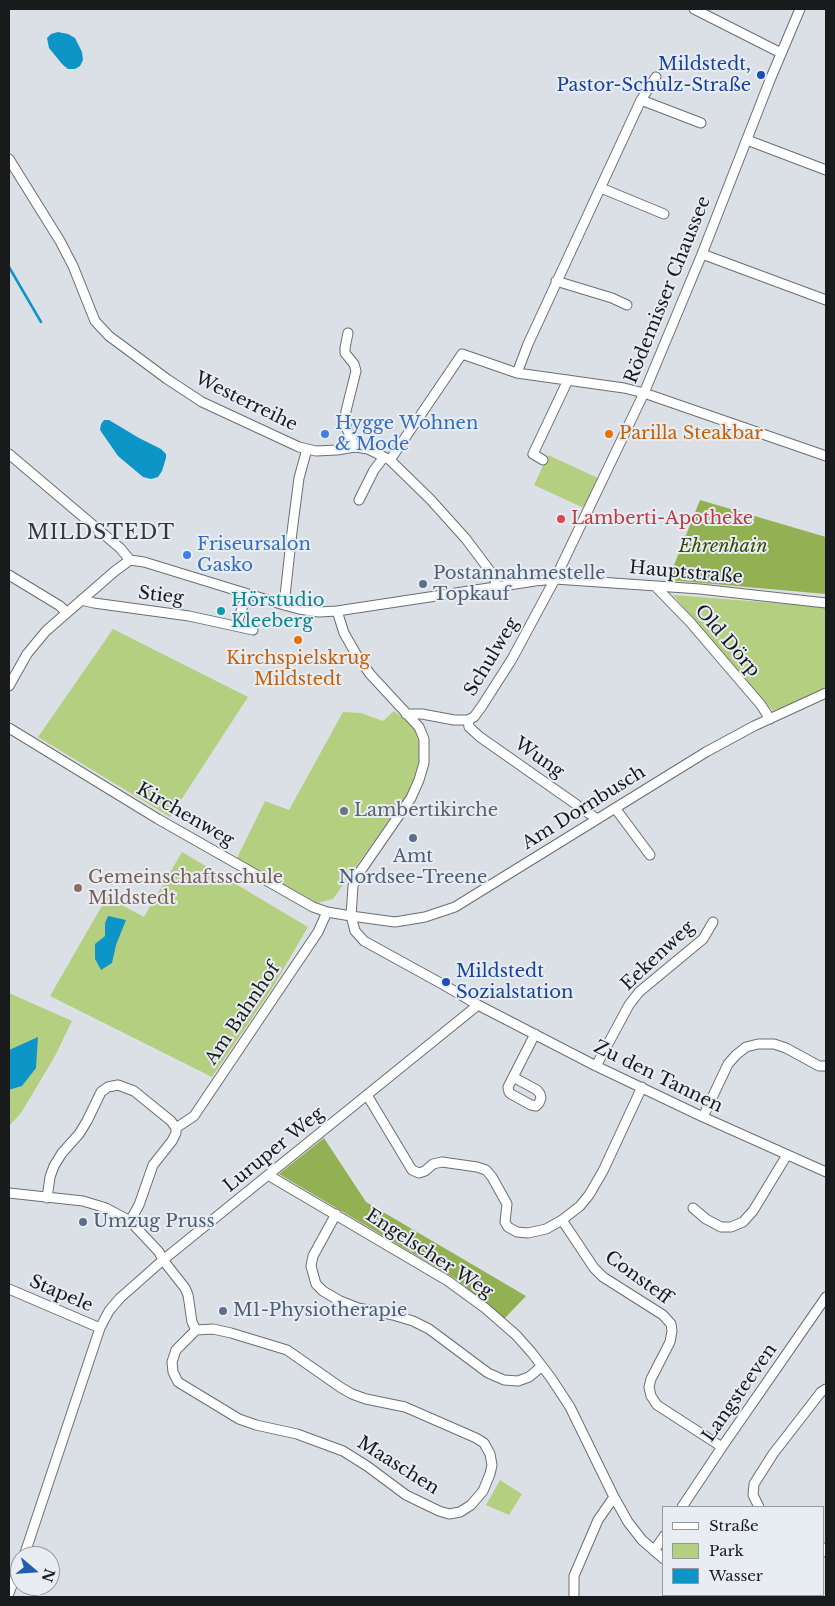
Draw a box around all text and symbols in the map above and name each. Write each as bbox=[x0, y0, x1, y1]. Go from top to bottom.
place label: Mildstedt, Pastor-Schulz-Straße bbox=[556, 54, 751, 96]
marker: Mildstedt, Pastor-Schulz-Straße bbox=[755, 69, 767, 81]
street label: Rödemisser Chaussee bbox=[621, 193, 715, 387]
street label: Westerreihe bbox=[191, 368, 301, 436]
place label: Hygge Wohnen & Mode bbox=[335, 413, 478, 456]
place label: Parilla Steakbar bbox=[619, 423, 763, 445]
marker: Hygge Wohnen & Mode bbox=[319, 428, 331, 440]
marker: Parilla Steakbar bbox=[603, 428, 615, 440]
place label: Lamberti-Apotheke bbox=[571, 508, 753, 530]
marker: Lamberti-Apotheke bbox=[555, 513, 567, 525]
district label: MILDSTEDT bbox=[26, 521, 176, 545]
place label: Friseursalon Gasko bbox=[197, 534, 311, 576]
park label: Ehrenhain bbox=[678, 536, 768, 558]
marker: Friseursalon Gasko bbox=[181, 549, 193, 561]
street label: Hauptstraße bbox=[628, 557, 744, 589]
place label: Postannahmestelle Topkauf bbox=[433, 563, 606, 606]
marker: Postannahmestelle Topkauf bbox=[417, 578, 429, 590]
street label: Stieg bbox=[137, 583, 185, 609]
place label: Hörstudio Kleeberg bbox=[231, 590, 325, 632]
street label: Old Dörp bbox=[690, 601, 764, 681]
marker: Hörstudio Kleeberg bbox=[215, 605, 227, 617]
street label: Schulweg bbox=[460, 614, 524, 700]
marker: Kirchspielskrug Mildstedt bbox=[292, 634, 304, 646]
place label: Kirchspielskrug Mildstedt bbox=[226, 648, 370, 691]
street label: Wung bbox=[510, 733, 568, 783]
street label: Am Dornbusch bbox=[518, 761, 650, 855]
street label: Kirchenweg bbox=[132, 778, 238, 852]
place label: Lambertikirche bbox=[354, 800, 498, 822]
marker: Lambertikirche bbox=[338, 805, 350, 817]
marker: Amt Nordsee-Treene bbox=[407, 832, 419, 844]
place label: Amt Nordsee-Treene bbox=[339, 846, 487, 889]
place label: Gemeinschaftsschule Mildstedt bbox=[88, 867, 283, 910]
marker: Gemeinschaftsschule Mildstedt bbox=[72, 882, 84, 894]
street label: Eekenweg bbox=[617, 917, 699, 995]
street label: Am Bahnhof bbox=[201, 959, 285, 1069]
place label: Mildstedt Sozialstation bbox=[456, 961, 573, 1004]
marker: Mildstedt Sozialstation bbox=[440, 976, 452, 988]
street label: Zu den Tannen bbox=[590, 1036, 726, 1118]
street label: Luruper Weg bbox=[219, 1103, 329, 1197]
street label: Engelscher Weg bbox=[361, 1205, 497, 1303]
place label: Umzug Pruss bbox=[93, 1211, 215, 1233]
marker: Umzug Pruss bbox=[77, 1216, 89, 1228]
street label: Consteff bbox=[600, 1247, 676, 1309]
street label: Stapele bbox=[26, 1271, 96, 1317]
place label: M1-Physiotherapie bbox=[233, 1300, 407, 1322]
marker: M1-Physiotherapie bbox=[217, 1305, 229, 1317]
street label: Langsteeven bbox=[698, 1340, 782, 1446]
street label: Maaschen bbox=[353, 1432, 443, 1500]
legend bbox=[662, 1506, 825, 1596]
text: Straße bbox=[709, 1516, 759, 1535]
text: Park bbox=[709, 1541, 744, 1560]
north arrow bbox=[10, 1546, 60, 1596]
text: N bbox=[38, 1566, 59, 1584]
text: Wasser bbox=[709, 1566, 763, 1585]

